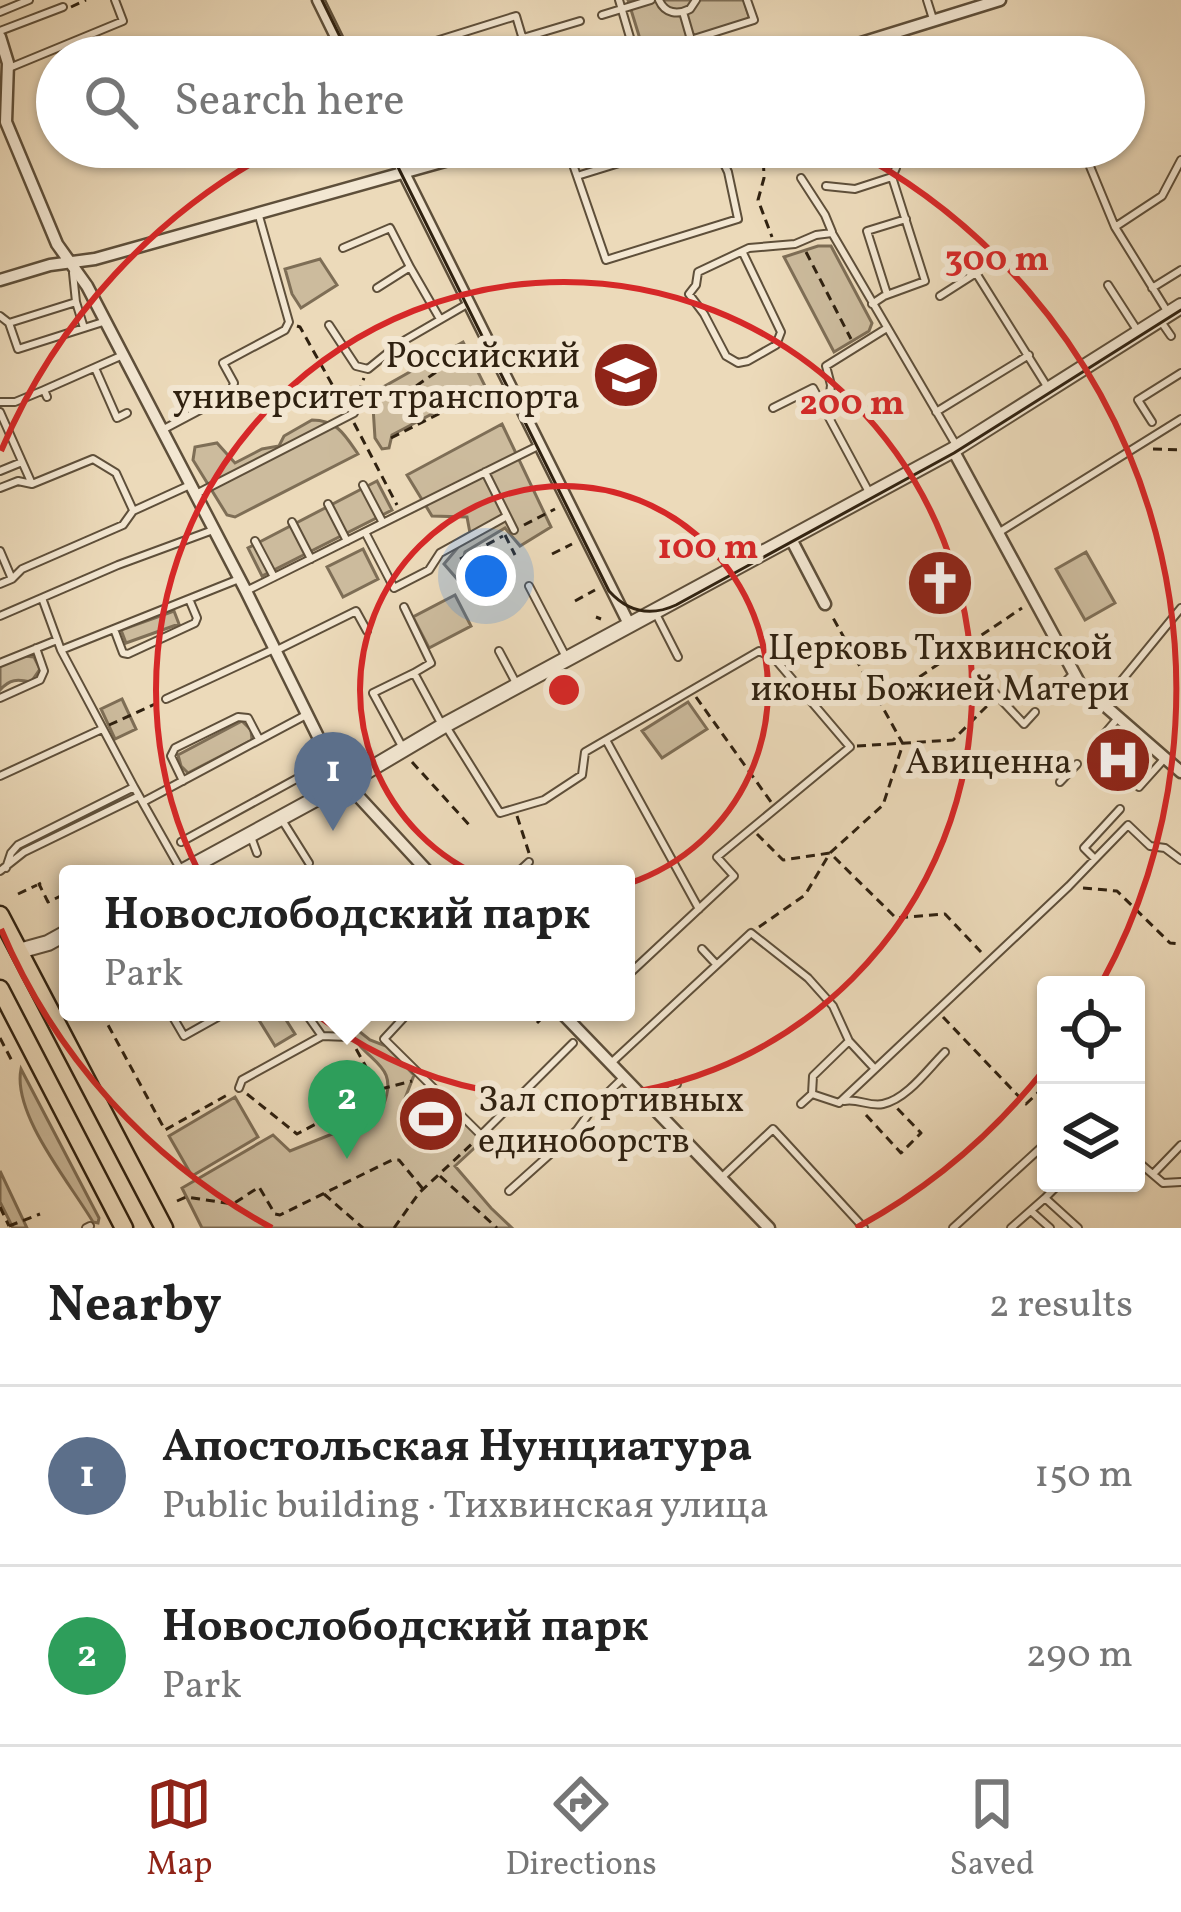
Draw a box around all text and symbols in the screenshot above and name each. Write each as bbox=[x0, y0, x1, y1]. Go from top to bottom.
search box bbox=[36, 36, 1145, 168]
icon: search bbox=[78, 69, 144, 135]
text: Search here bbox=[174, 71, 405, 134]
text: 300 m bbox=[945, 236, 1049, 286]
place label: Российский университет транспорта bbox=[173, 333, 580, 424]
school or university icon: Российский университет транспорта bbox=[591, 340, 661, 410]
text: 200 m bbox=[799, 380, 905, 430]
text: 100 m bbox=[657, 524, 759, 574]
your location bbox=[456, 546, 516, 606]
church icon: Церковь Тихвинской иконы Божией Матери bbox=[905, 548, 975, 618]
place label: Церковь Тихвинской иконы Божией Матери bbox=[750, 625, 1130, 716]
centre of rings bbox=[543, 669, 585, 711]
hospital icon: Авиценна bbox=[1083, 725, 1153, 795]
pin: 1 bbox=[294, 732, 372, 831]
place label: Авиценна bbox=[905, 739, 1072, 789]
popup bbox=[59, 865, 635, 1021]
text: Новослободский парк bbox=[104, 885, 590, 948]
text: Park bbox=[104, 948, 183, 1002]
map controls bbox=[1037, 976, 1145, 1192]
button: locate bbox=[1037, 976, 1145, 1084]
pin: 2 bbox=[308, 1060, 386, 1159]
place label: Зал спортивных единоборств bbox=[478, 1077, 744, 1168]
sports icon: Зал спортивных единоборств bbox=[396, 1084, 466, 1154]
button: layers bbox=[1037, 1084, 1145, 1192]
text: Nearby bbox=[48, 1271, 222, 1342]
text: 2 results bbox=[989, 1279, 1133, 1333]
text: Апостольская Нунциатура bbox=[162, 1417, 752, 1480]
text: 1 bbox=[79, 1449, 95, 1503]
text: 150 m bbox=[1034, 1449, 1133, 1503]
text: Public building · Тихвинская улица bbox=[162, 1480, 769, 1534]
text: Новослободский парк bbox=[162, 1597, 649, 1660]
text: 2 bbox=[77, 1629, 97, 1683]
text: 290 m bbox=[1026, 1629, 1133, 1683]
text: Park bbox=[162, 1660, 242, 1714]
tab: Map bbox=[146, 1771, 213, 1889]
tab: Directions bbox=[505, 1771, 657, 1889]
tab: Saved bbox=[950, 1771, 1035, 1889]

